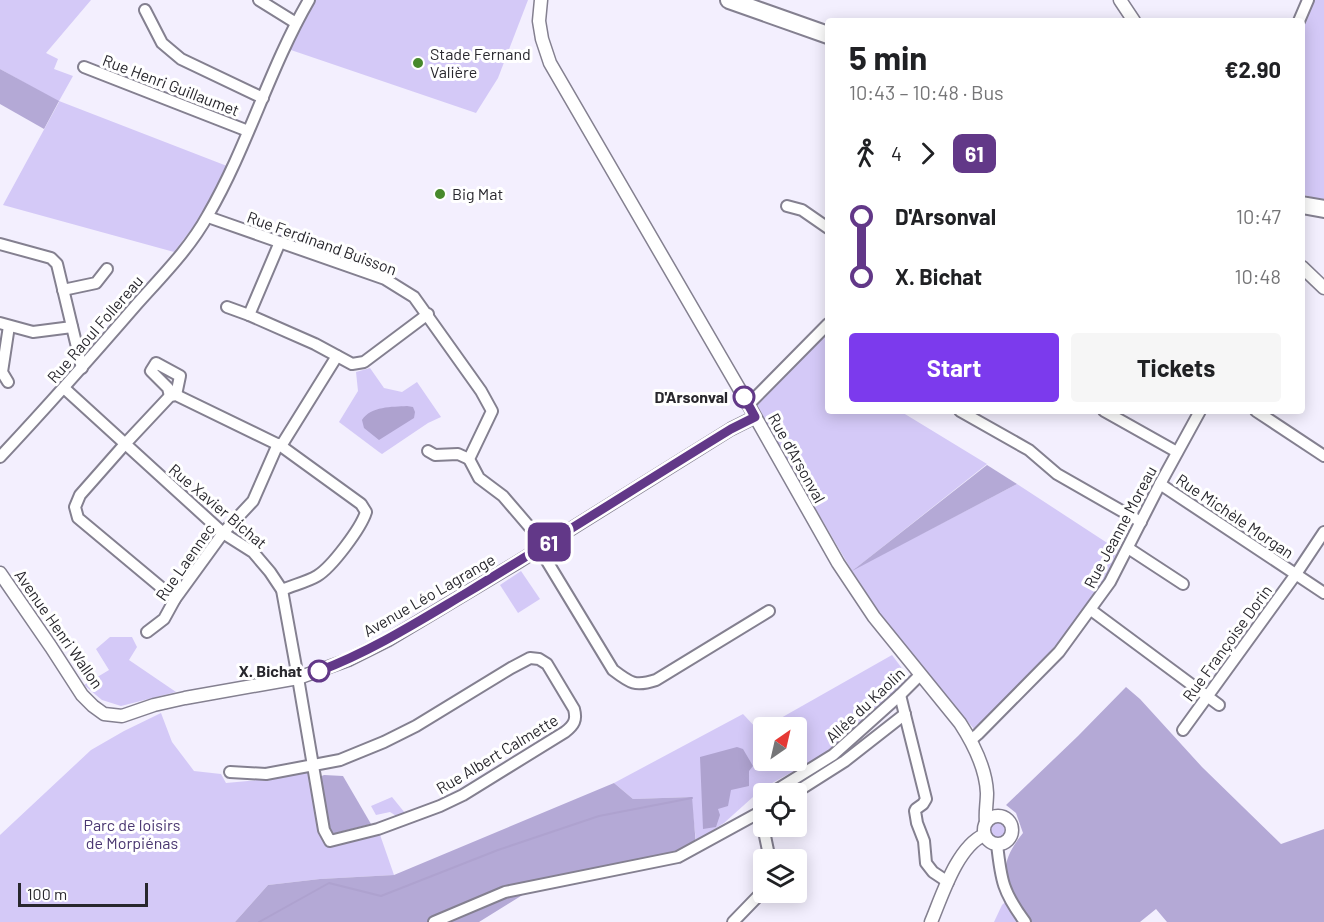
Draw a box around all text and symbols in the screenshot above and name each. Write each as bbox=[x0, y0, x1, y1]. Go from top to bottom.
text: 5 min bbox=[849, 37, 927, 77]
place label: Stade Fernand Valière bbox=[430, 44, 531, 81]
street label: Rue Henri Guillaumet bbox=[100, 50, 242, 119]
marker: Stade Fernand Valière bbox=[411, 56, 425, 70]
text: €2.90 bbox=[1225, 56, 1281, 82]
text: 10:43 – 10:48 · Bus bbox=[849, 80, 1004, 104]
icon: walk bbox=[849, 137, 882, 170]
icon: forward bbox=[911, 137, 944, 170]
text: 4 bbox=[891, 141, 902, 165]
text: 61 bbox=[965, 141, 984, 166]
place label: Big Mat bbox=[452, 184, 503, 203]
marker: Big Mat bbox=[433, 187, 447, 201]
text: D'Arsonval bbox=[895, 203, 996, 229]
text: 10:47 bbox=[1236, 204, 1281, 228]
street label: Rue Ferdinand Buisson bbox=[245, 207, 400, 278]
text: X. Bichat bbox=[895, 263, 982, 289]
text: 10:48 bbox=[1234, 264, 1281, 288]
street label: Rue Raoul Follereau bbox=[43, 271, 146, 386]
button: Start bbox=[849, 333, 1059, 402]
button: Tickets bbox=[1071, 333, 1281, 402]
marker: D'Arsonval bbox=[733, 386, 755, 408]
place label: D'Arsonval bbox=[655, 387, 728, 406]
street label: Rue d'Arsonval bbox=[765, 410, 830, 506]
street label: Rue Xavier Bichat bbox=[166, 459, 271, 552]
street label: Rue Jeanne Moreau bbox=[1079, 462, 1160, 591]
street label: Rue Michèle Morgan bbox=[1173, 469, 1298, 562]
street label: Rue Laennec bbox=[151, 519, 218, 604]
line badge: 61 bbox=[522, 522, 576, 562]
text: 61 bbox=[540, 530, 558, 555]
street label: Avenue Léo Lagrange bbox=[359, 549, 498, 640]
street label: Avenue Henri Wallon bbox=[11, 566, 108, 692]
street label: Rue Françoise Dorin bbox=[1178, 581, 1275, 705]
marker: X. Bichat bbox=[308, 660, 330, 682]
place label: X. Bichat bbox=[239, 661, 302, 680]
street label: Allée du Kaolin bbox=[821, 663, 908, 746]
street label: Rue Albert Calmette bbox=[432, 710, 561, 797]
north arrow bbox=[753, 717, 807, 771]
map controls bbox=[753, 717, 807, 903]
button: locate bbox=[753, 783, 807, 837]
park label: Parc de loisirs de Morpiénas bbox=[83, 815, 181, 852]
button: layers bbox=[753, 849, 807, 903]
scale bar bbox=[18, 880, 148, 908]
text: 100 m bbox=[27, 884, 67, 903]

